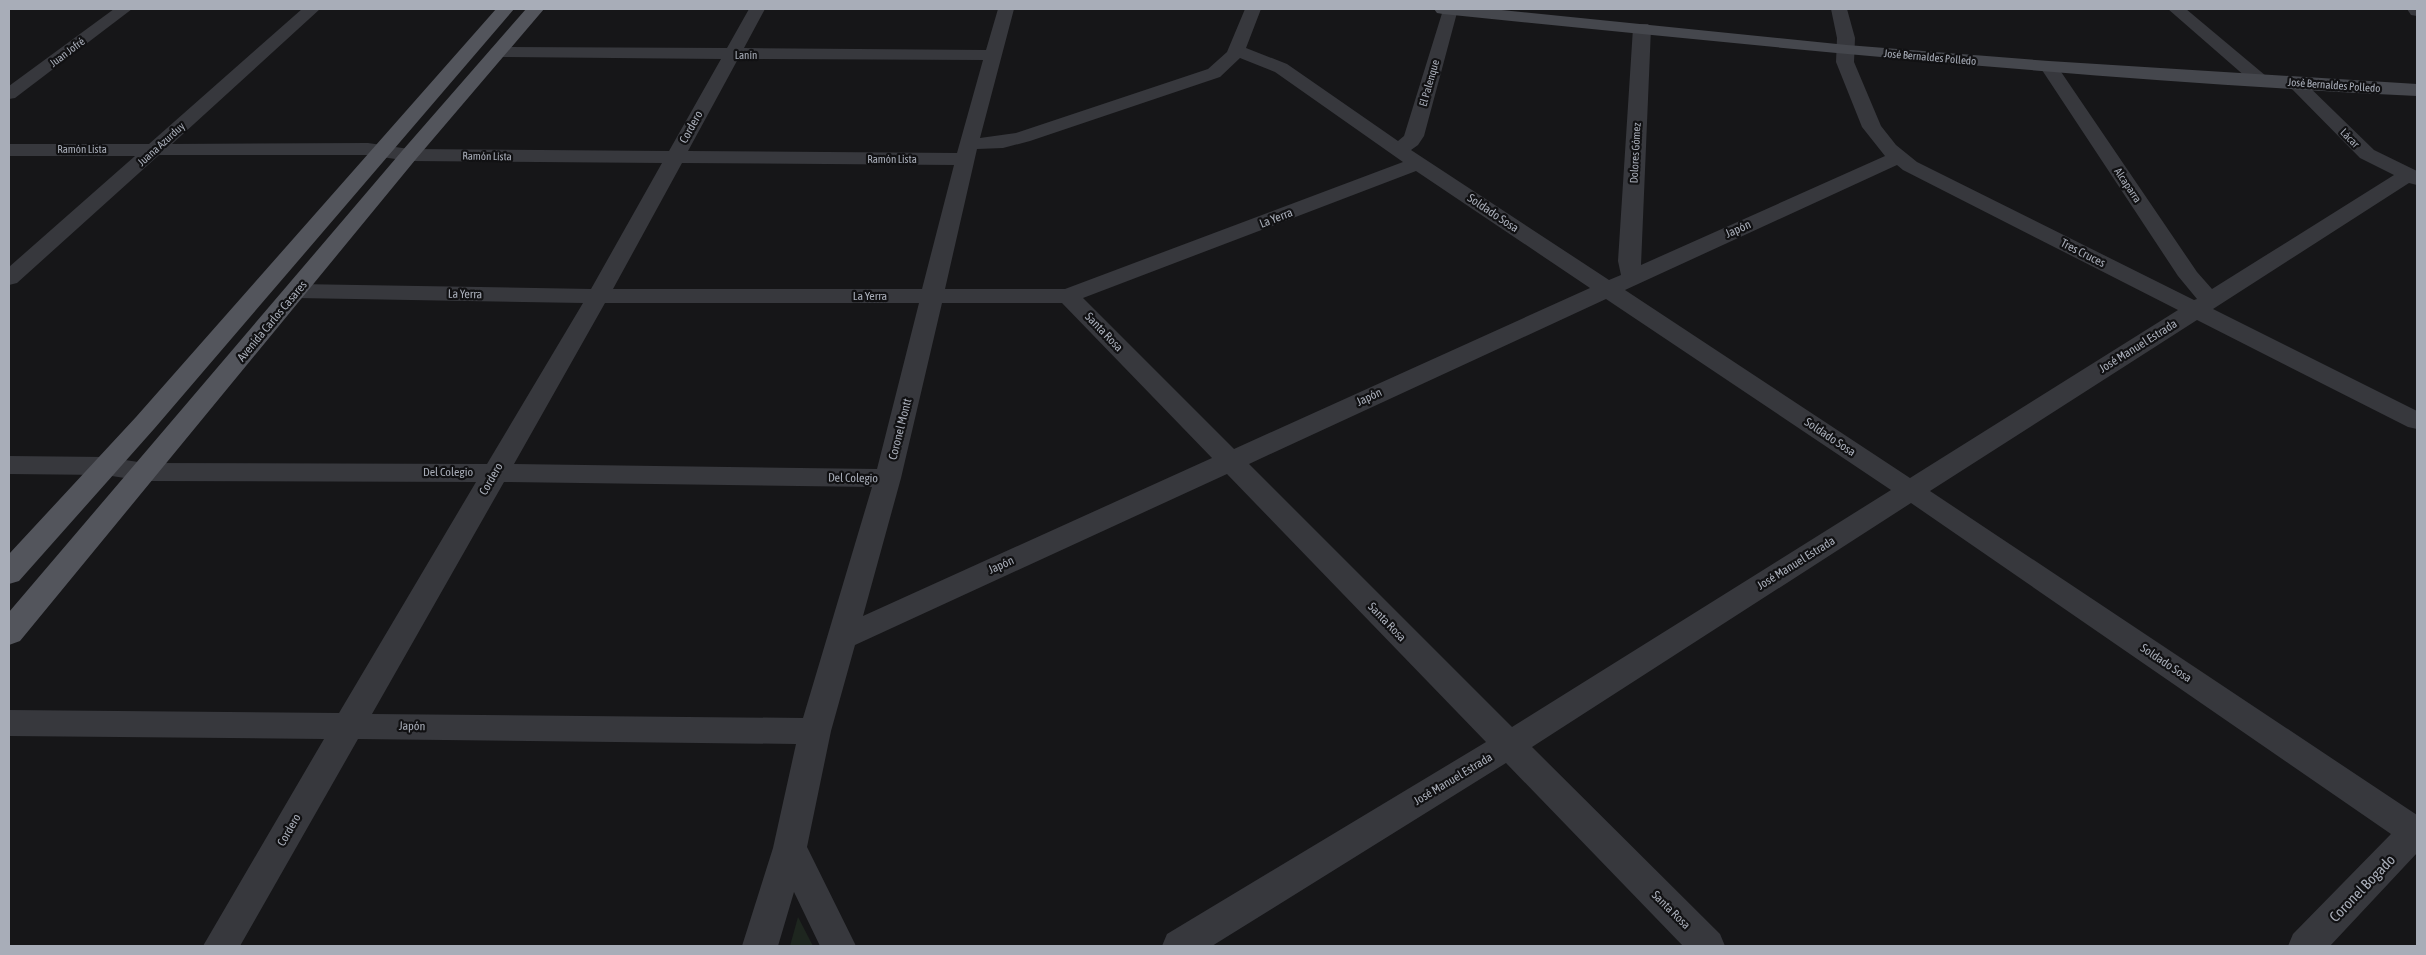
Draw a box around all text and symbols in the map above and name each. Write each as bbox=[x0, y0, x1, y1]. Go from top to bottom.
street label: Juan Jofré bbox=[47, 35, 87, 69]
street label: José Bernaldes Polledo bbox=[1883, 47, 1977, 67]
street label: Lanín bbox=[735, 49, 757, 61]
street label: El Palenque bbox=[1417, 58, 1441, 108]
street label: José Bernaldes Polledo bbox=[2287, 76, 2381, 94]
street label: Cordero bbox=[676, 108, 706, 146]
street label: Juana Azurduy bbox=[135, 120, 187, 168]
street label: Dolores Gómez bbox=[1627, 122, 1643, 184]
street label: Lácar bbox=[2338, 126, 2362, 150]
street label: Ramón Lista bbox=[57, 143, 107, 155]
street label: Ramón Lista bbox=[462, 150, 512, 162]
street label: Ramón Lista bbox=[867, 153, 917, 165]
street label: Alcaparra bbox=[2112, 165, 2144, 205]
street label: Soldado Sosa bbox=[1465, 191, 1521, 235]
street label: La Yerra bbox=[1257, 205, 1295, 231]
street label: Japón bbox=[1723, 217, 1753, 241]
street label: Tres Cruces bbox=[2058, 236, 2108, 270]
street label: Avenida Carlos Casares bbox=[234, 278, 310, 364]
street label: La Yerra bbox=[448, 287, 482, 301]
street label: La Yerra bbox=[853, 289, 887, 303]
street label: Santa Rosa bbox=[1082, 310, 1126, 354]
street label: José Manuel Estrada bbox=[2096, 316, 2180, 376]
street label: Japón bbox=[1354, 385, 1384, 409]
street label: Coronel Montt bbox=[886, 396, 915, 461]
street label: Soldado Sosa bbox=[1802, 415, 1858, 459]
street label: Cordero bbox=[476, 460, 506, 498]
street label: Del Colegio bbox=[423, 465, 473, 479]
street label: Del Colegio bbox=[828, 471, 879, 485]
street label: José Manuel Estrada bbox=[1754, 533, 1838, 593]
street label: Japón bbox=[986, 553, 1016, 577]
street label: Santa Rosa bbox=[1365, 600, 1409, 644]
street label: Soldado Sosa bbox=[2138, 641, 2194, 685]
street label: Japón bbox=[399, 719, 425, 733]
street label: José Manuel Estrada bbox=[1411, 750, 1495, 808]
street label: Cordero bbox=[274, 811, 304, 849]
street label: Coronel Bogado bbox=[2326, 851, 2398, 925]
street label: Santa Rosa bbox=[1649, 888, 1693, 932]

